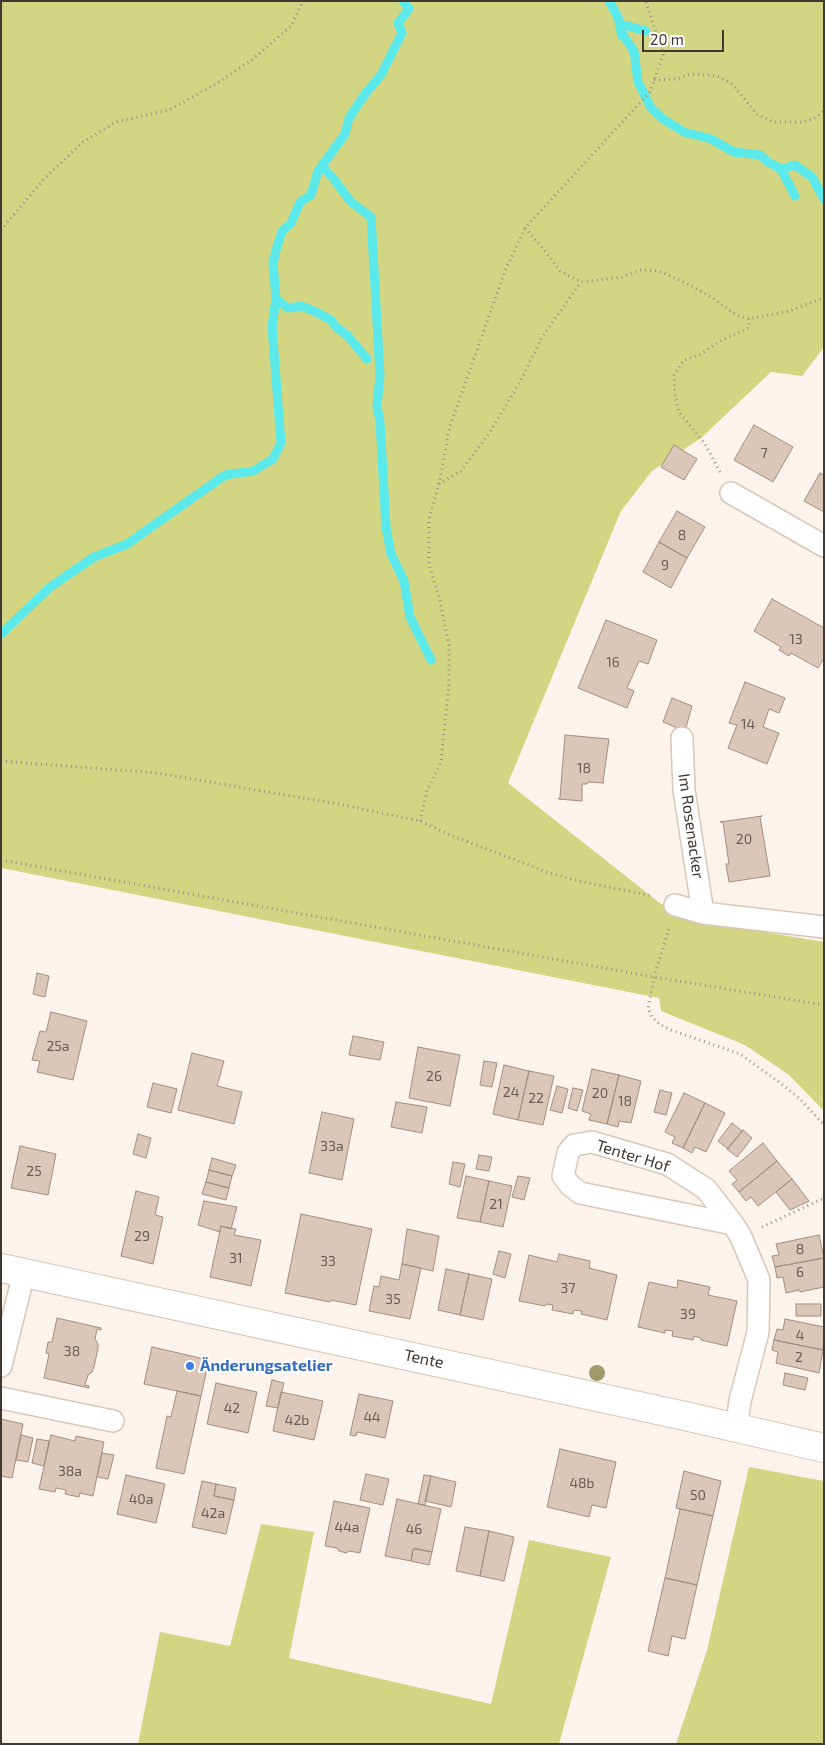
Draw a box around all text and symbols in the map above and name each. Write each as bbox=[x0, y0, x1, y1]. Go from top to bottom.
scale bar bbox=[645, 20, 728, 52]
text: 20 m bbox=[650, 30, 684, 48]
house number: 7 bbox=[760, 445, 768, 461]
house number: 8 bbox=[678, 527, 686, 543]
house number: 9 bbox=[661, 557, 669, 573]
house number: 13 bbox=[789, 631, 803, 647]
house number: 16 bbox=[606, 654, 620, 670]
house number: 14 bbox=[741, 716, 755, 732]
house number: 18 bbox=[577, 760, 591, 776]
street label: Im Rosenacker bbox=[674, 772, 708, 880]
house number: 20 bbox=[736, 831, 752, 847]
house number: 25a bbox=[46, 1038, 70, 1054]
house number: 26 bbox=[426, 1068, 442, 1084]
house number: 24 bbox=[503, 1084, 519, 1100]
house number: 20 bbox=[592, 1085, 608, 1101]
house number: 22 bbox=[528, 1090, 544, 1106]
house number: 18 bbox=[618, 1093, 632, 1109]
street label: Tenter Hof bbox=[594, 1136, 672, 1176]
house number: 33a bbox=[320, 1138, 344, 1154]
house number: 25 bbox=[26, 1163, 42, 1179]
house number: 21 bbox=[489, 1196, 503, 1212]
house number: 29 bbox=[134, 1228, 150, 1244]
house number: 8 bbox=[796, 1241, 804, 1257]
house number: 31 bbox=[229, 1250, 243, 1266]
house number: 33 bbox=[320, 1253, 336, 1269]
house number: 6 bbox=[796, 1264, 804, 1280]
house number: 37 bbox=[561, 1280, 575, 1296]
house number: 35 bbox=[385, 1291, 401, 1307]
house number: 39 bbox=[680, 1306, 696, 1322]
house number: 4 bbox=[796, 1327, 804, 1343]
house number: 38 bbox=[64, 1343, 80, 1359]
street label: Tente bbox=[402, 1345, 446, 1373]
house number: 2 bbox=[795, 1349, 803, 1365]
place label: Änderungsatelier bbox=[200, 1356, 333, 1376]
marker: Änderungsatelier bbox=[184, 1360, 196, 1372]
house number: 42 bbox=[224, 1400, 240, 1416]
house number: 44 bbox=[363, 1409, 381, 1425]
house number: 42b bbox=[285, 1412, 309, 1428]
house number: 38a bbox=[58, 1463, 82, 1479]
house number: 48b bbox=[569, 1475, 595, 1491]
house number: 50 bbox=[690, 1487, 706, 1503]
house number: 40a bbox=[129, 1491, 153, 1507]
house number: 42a bbox=[201, 1505, 225, 1521]
house number: 44a bbox=[335, 1519, 359, 1535]
house number: 46 bbox=[406, 1521, 422, 1537]

